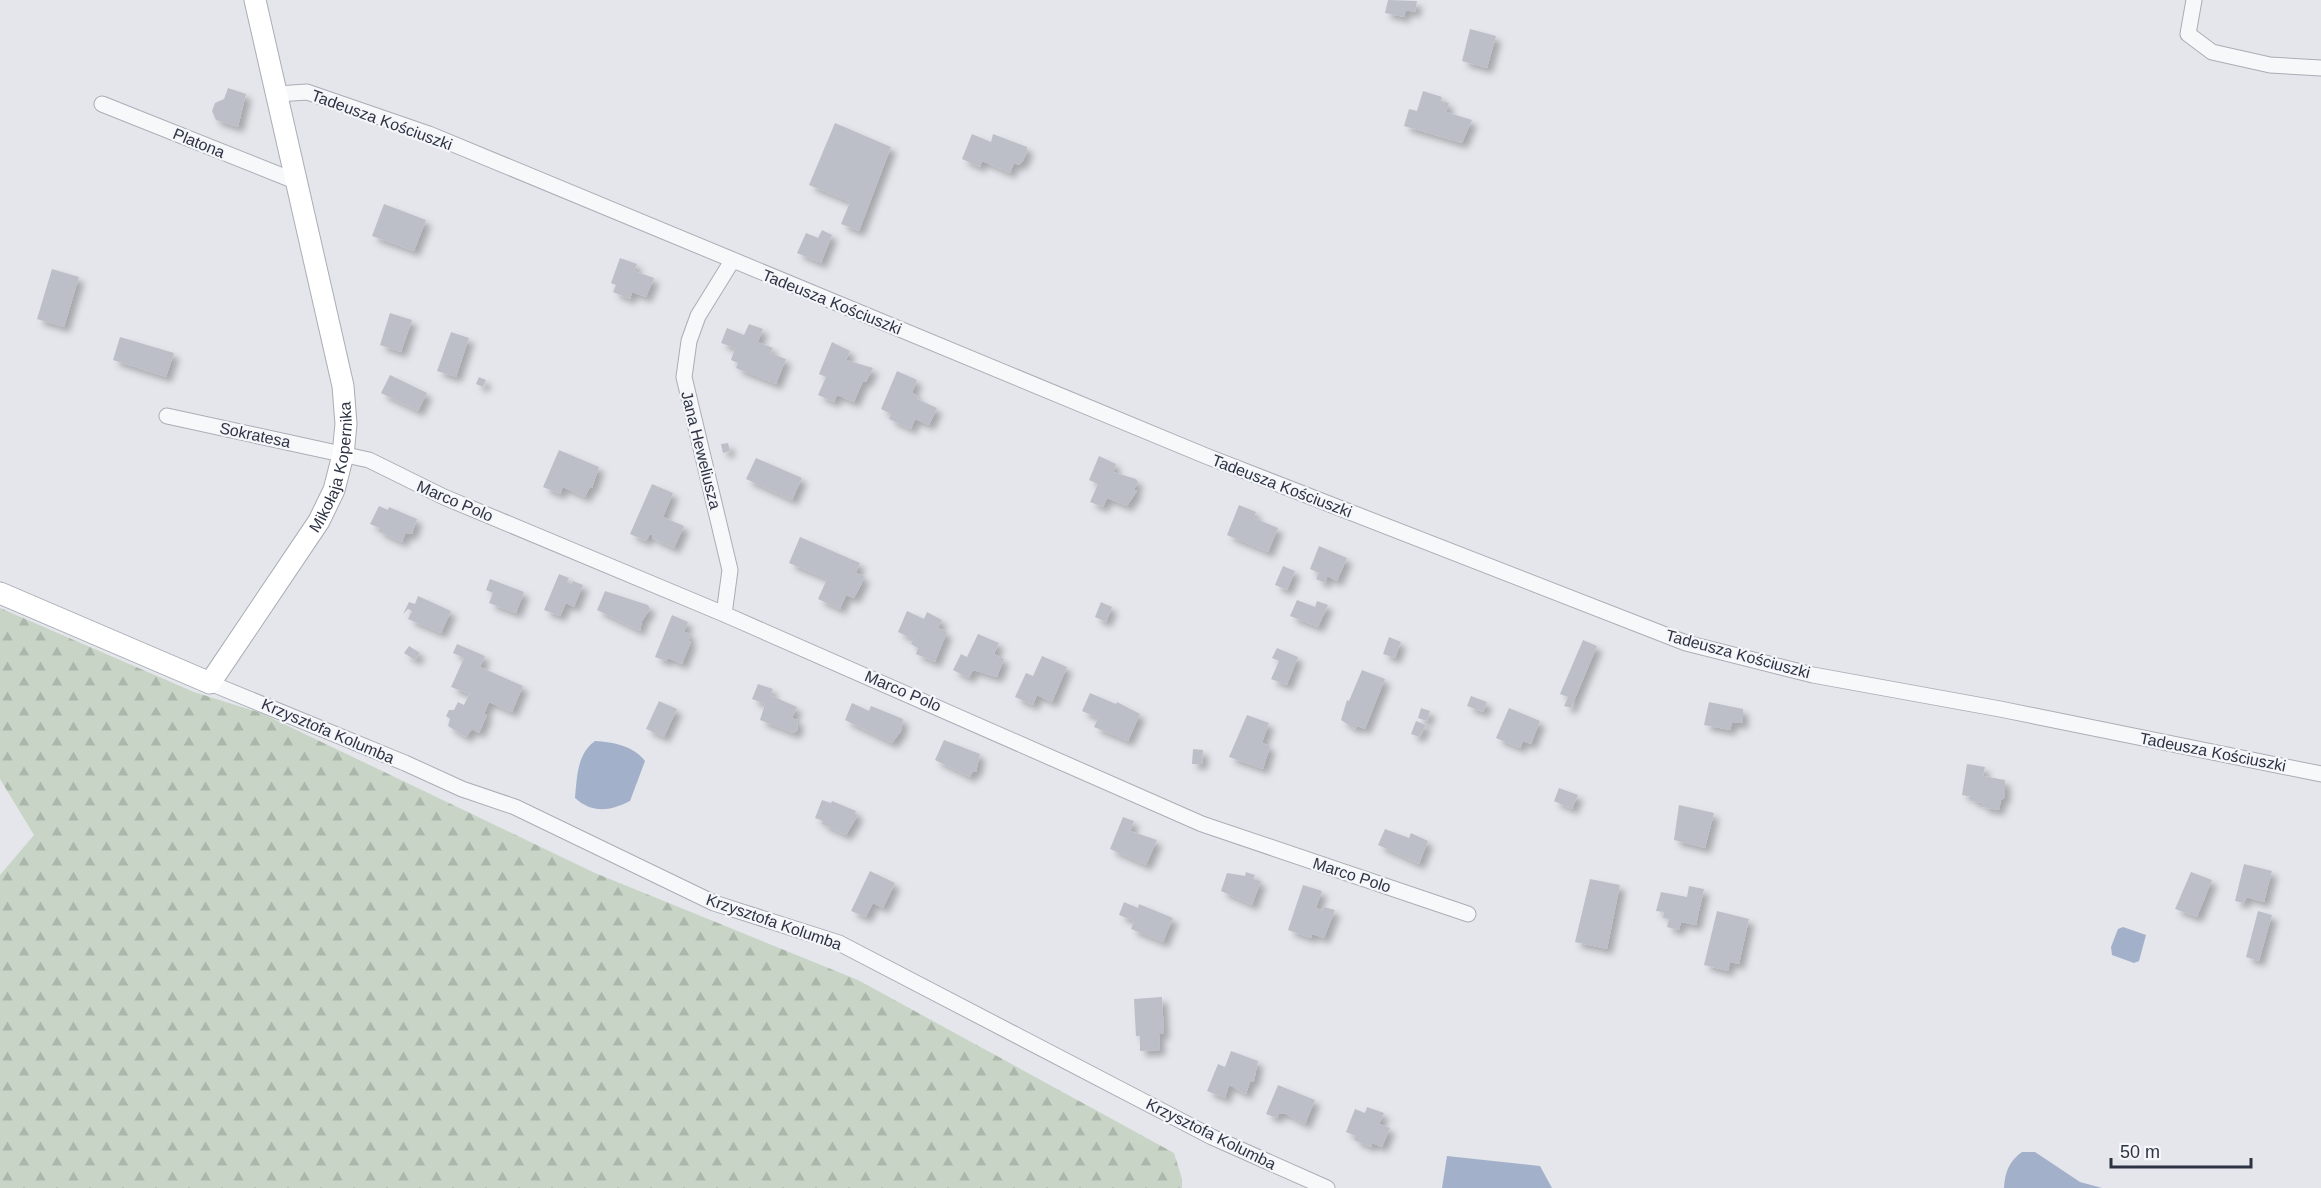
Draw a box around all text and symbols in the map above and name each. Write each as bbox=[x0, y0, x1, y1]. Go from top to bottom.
street label: Tadeusza Kościuszki bbox=[309, 87, 455, 153]
street label: Platona bbox=[171, 125, 227, 161]
street label: Tadeusza Kościuszki bbox=[760, 266, 904, 338]
street label: Jana Heweliusza bbox=[678, 389, 724, 511]
street label: Mikołaja Kopernika bbox=[306, 401, 355, 535]
street label: Sokratesa bbox=[218, 419, 292, 451]
street label: Tadeusza Kościuszki bbox=[1210, 451, 1354, 521]
street label: Marco Polo bbox=[414, 477, 496, 525]
street label: Tadeusza Kościuszki bbox=[1664, 627, 1812, 681]
street label: Marco Polo bbox=[862, 667, 944, 715]
street label: Krzysztofa Kolumba bbox=[259, 695, 397, 767]
street label: Tadeusza Kościuszki bbox=[2138, 729, 2288, 775]
street label: Marco Polo bbox=[1311, 854, 1393, 896]
street label: Krzysztofa Kolumba bbox=[704, 891, 844, 953]
street label: Krzysztofa Kolumba bbox=[1143, 1095, 1279, 1173]
scale bar bbox=[2111, 1131, 2250, 1169]
text: 50 m bbox=[2120, 1142, 2160, 1162]

